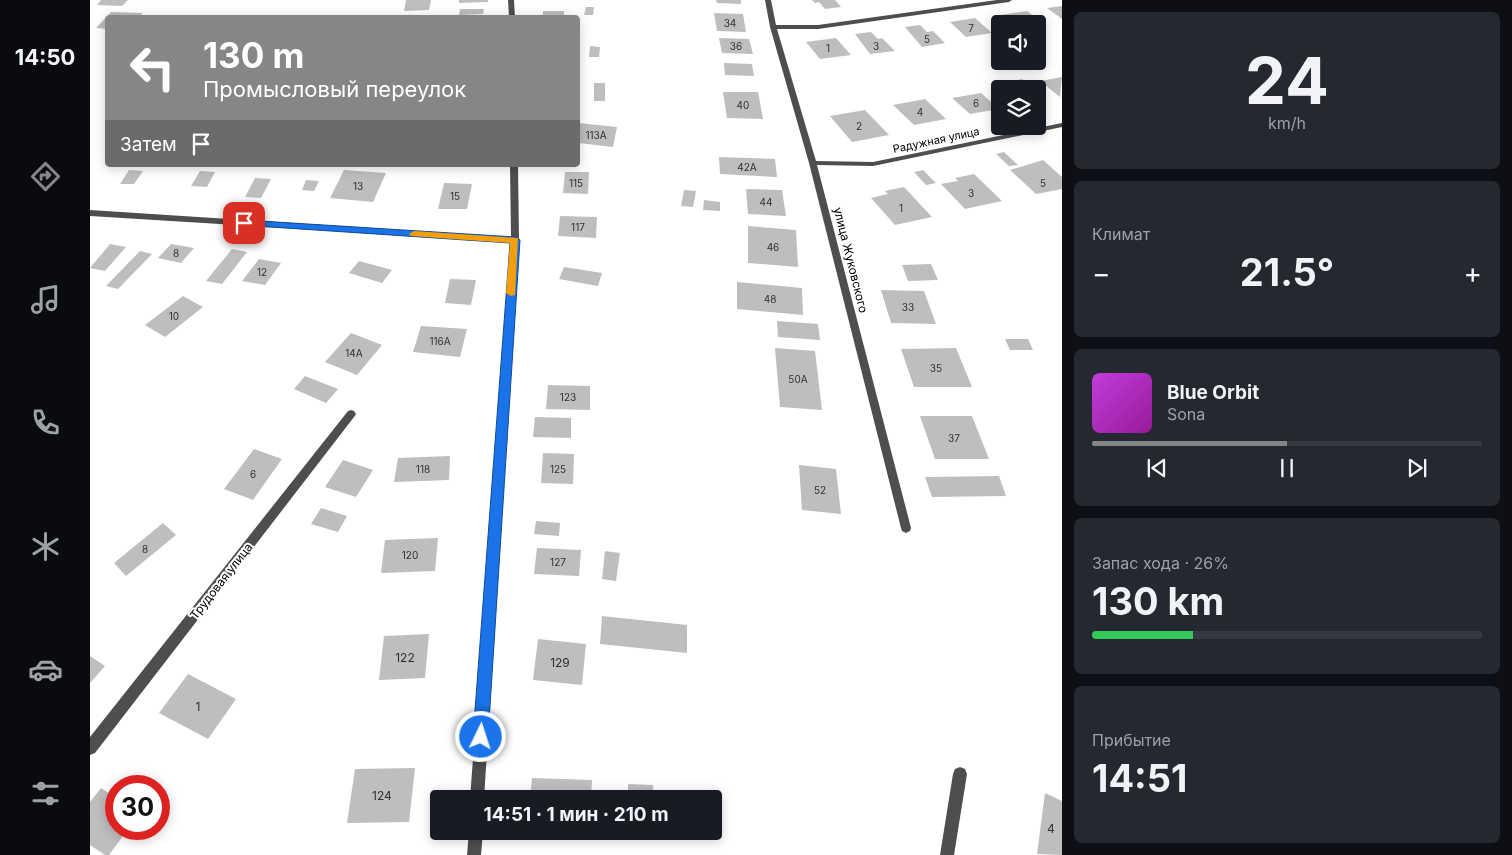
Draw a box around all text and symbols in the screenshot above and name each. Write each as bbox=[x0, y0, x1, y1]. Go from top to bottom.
map controls bbox=[991, 15, 1046, 135]
button: sound bbox=[991, 15, 1046, 70]
house number: 34 bbox=[724, 17, 736, 29]
house number: 7 bbox=[968, 22, 974, 34]
house number: 5 bbox=[924, 33, 930, 45]
text: 130 m bbox=[203, 34, 305, 76]
icon: left bbox=[120, 35, 185, 100]
house number: 36 bbox=[730, 40, 742, 52]
house number: 3 bbox=[873, 40, 879, 52]
text: 24 bbox=[1245, 41, 1329, 120]
house number: 1 bbox=[826, 42, 830, 54]
text: 14:50 bbox=[15, 44, 75, 70]
text: Промысловый переулок bbox=[203, 76, 466, 102]
button: layers bbox=[991, 80, 1046, 135]
house number: 6 bbox=[973, 97, 979, 109]
house number: 40 bbox=[737, 99, 749, 111]
house number: 4 bbox=[917, 106, 923, 118]
text: km/h bbox=[1268, 113, 1306, 133]
house number: 2 bbox=[856, 120, 862, 132]
street label: Радужная улица bbox=[891, 124, 981, 156]
house number: 113А bbox=[585, 129, 607, 141]
icon: arrive bbox=[187, 130, 215, 158]
text: Затем bbox=[120, 133, 177, 156]
icon: directions bbox=[28, 159, 63, 194]
house number: 42А bbox=[737, 161, 757, 173]
house number: 115 bbox=[569, 177, 583, 189]
house number: 5 bbox=[1040, 177, 1046, 189]
house number: 13 bbox=[353, 180, 363, 192]
house number: 3 bbox=[968, 187, 974, 199]
house number: 15 bbox=[450, 190, 460, 202]
house number: 44 bbox=[760, 196, 772, 208]
pin bbox=[223, 202, 265, 244]
house number: 1 bbox=[899, 202, 903, 214]
street label: улица Жуковского bbox=[831, 206, 871, 314]
icon: arrive bbox=[230, 209, 258, 237]
house number: 117 bbox=[571, 221, 585, 233]
text: Климат bbox=[1092, 224, 1150, 244]
house number: 46 bbox=[767, 241, 779, 253]
house number: 8 bbox=[173, 247, 179, 259]
text: 21.5° bbox=[1240, 249, 1334, 295]
text: − bbox=[1092, 256, 1111, 290]
text: + bbox=[1463, 256, 1482, 290]
house number: 12 bbox=[257, 266, 267, 278]
icon: music bbox=[28, 282, 63, 317]
house number: 48 bbox=[764, 293, 776, 305]
house number: 33 bbox=[902, 301, 914, 313]
house number: 10 bbox=[169, 310, 179, 322]
house number: 116А bbox=[429, 335, 451, 347]
house number: 14А bbox=[345, 347, 363, 359]
house number: 35 bbox=[930, 362, 942, 374]
house number: 50А bbox=[788, 373, 808, 385]
text: Blue Orbit bbox=[1167, 381, 1259, 404]
house number: 123 bbox=[560, 391, 576, 403]
text: Sona bbox=[1167, 404, 1205, 424]
icon: phone bbox=[28, 405, 63, 440]
house number: 37 bbox=[948, 432, 960, 444]
icon: previous bbox=[1143, 454, 1171, 482]
icon: pause bbox=[1273, 454, 1301, 482]
icon: next bbox=[1403, 454, 1431, 482]
house number: 118 bbox=[416, 463, 430, 475]
house number: 125 bbox=[550, 463, 566, 475]
house number: 6 bbox=[250, 468, 256, 480]
house number: 52 bbox=[814, 484, 826, 496]
icon: climate bbox=[28, 529, 63, 564]
street label: Трудовая улица bbox=[187, 540, 255, 622]
house number: 8 bbox=[142, 543, 148, 555]
house number: 120 bbox=[402, 549, 418, 561]
text: Запас хода · 26% bbox=[1092, 553, 1229, 573]
house number: 127 bbox=[550, 556, 566, 568]
text: 130 km bbox=[1092, 578, 1224, 624]
house number: 122 bbox=[395, 650, 415, 665]
icon: car bbox=[28, 652, 63, 687]
house number: 129 bbox=[550, 655, 570, 670]
house number: 1 bbox=[196, 699, 200, 714]
position arrow bbox=[454, 710, 506, 762]
text: Прибытие bbox=[1092, 730, 1171, 750]
text: 14:51 bbox=[1092, 755, 1187, 801]
speed limit sign: 30 bbox=[105, 775, 170, 840]
icon: filters bbox=[28, 776, 63, 811]
house number: 124 bbox=[372, 788, 392, 803]
text: 14:51 · 1 мин · 210 m bbox=[484, 803, 669, 826]
house number: 4 bbox=[1047, 821, 1055, 836]

